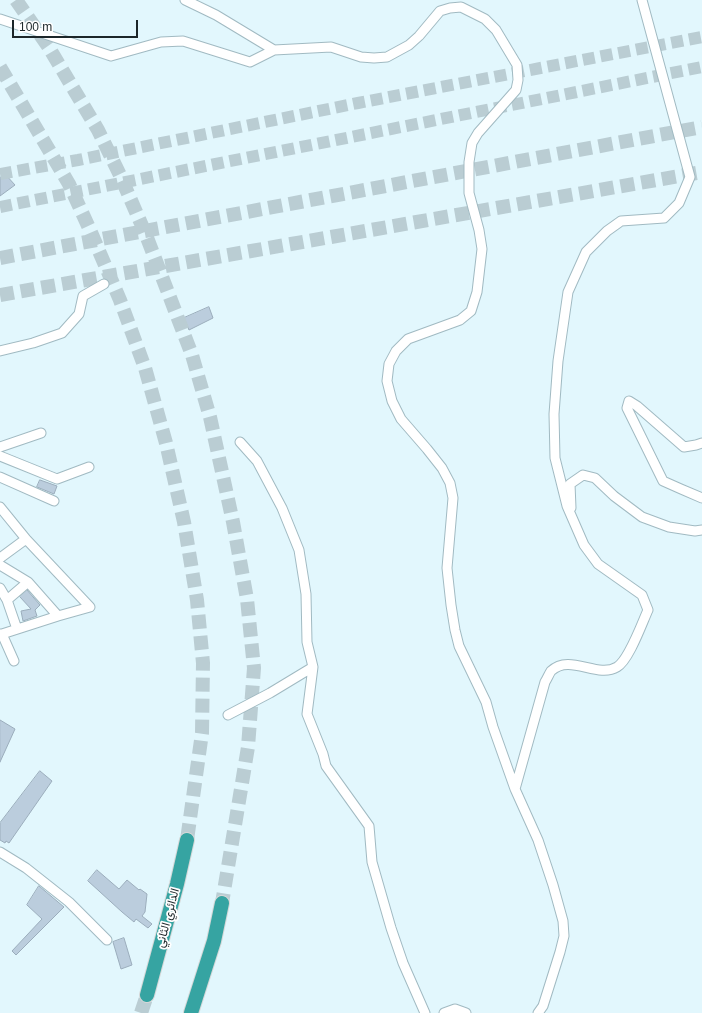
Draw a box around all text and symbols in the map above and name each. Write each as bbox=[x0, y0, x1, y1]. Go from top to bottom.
scale bar bbox=[14, 12, 140, 38]
text: 100 m bbox=[19, 20, 52, 34]
street label: الدائري الثاني bbox=[153, 887, 183, 949]

